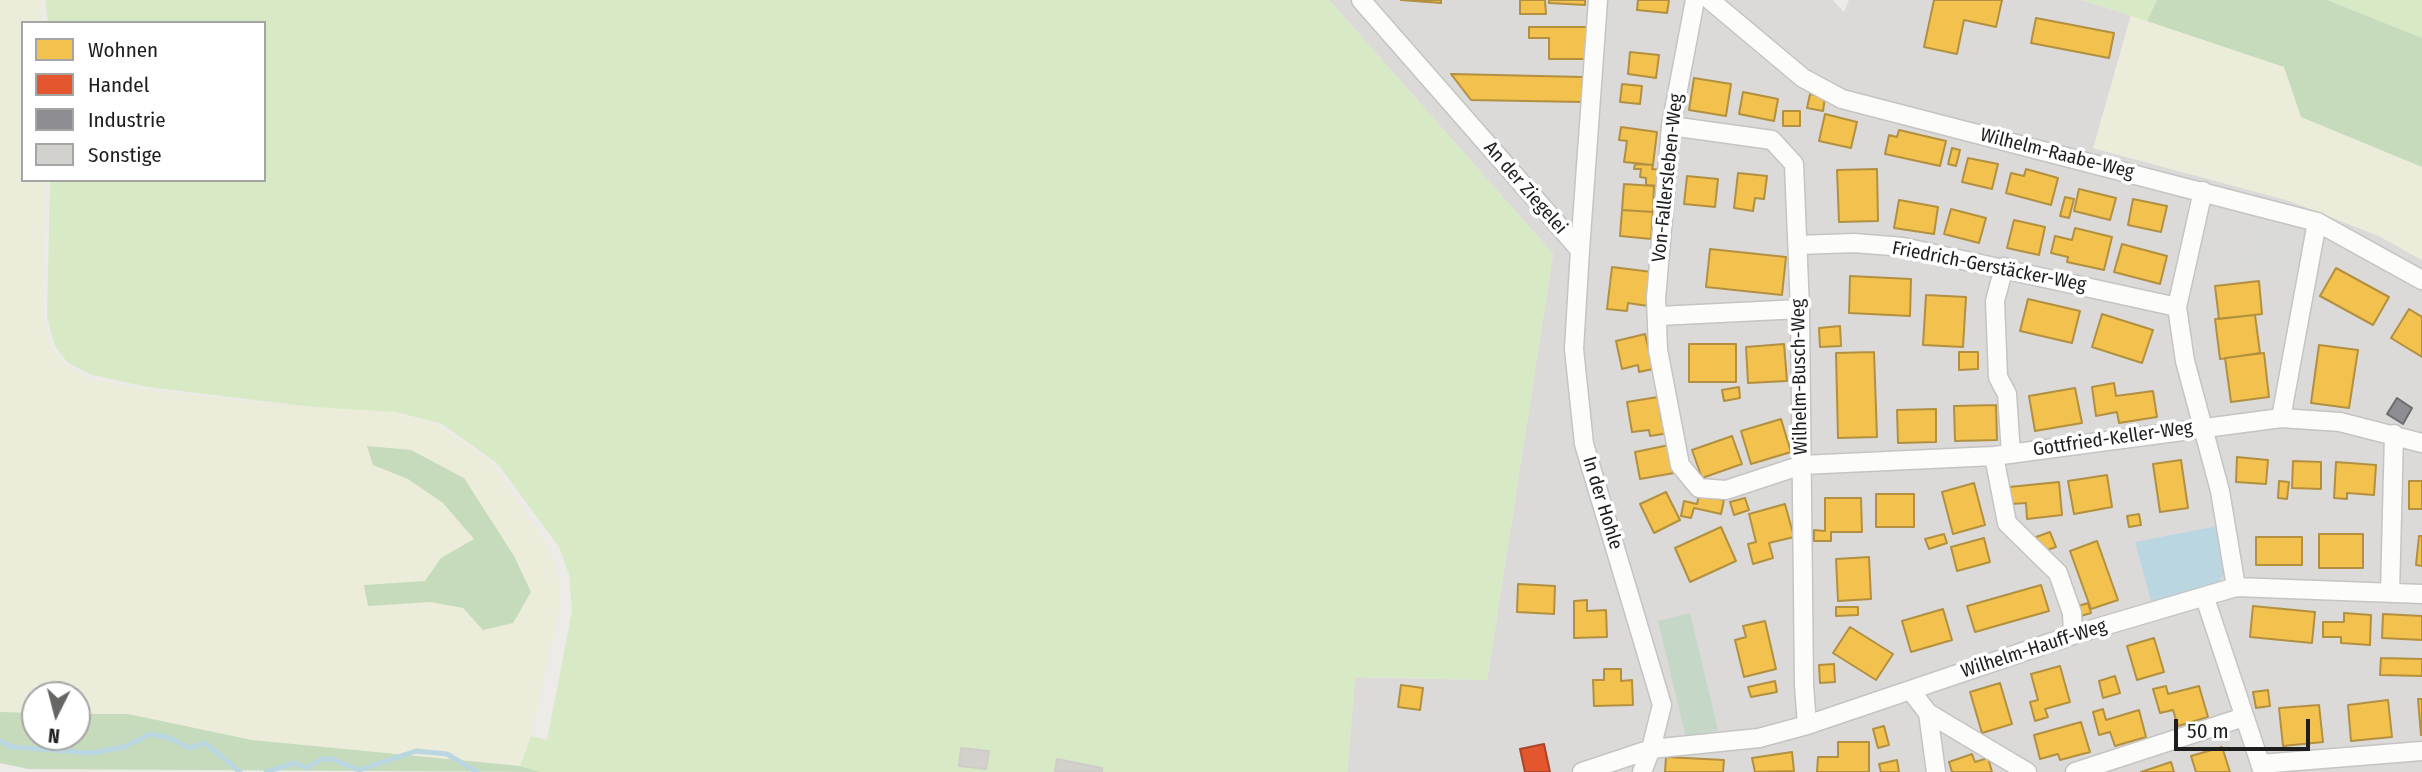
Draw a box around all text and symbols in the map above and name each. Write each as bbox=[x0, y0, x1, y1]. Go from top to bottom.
legend bbox=[21, 21, 266, 182]
text: Wohnen bbox=[88, 37, 158, 63]
text: Handel bbox=[88, 72, 149, 98]
street label: Von-Fallersleben-Weg bbox=[1648, 93, 1688, 263]
text: Industrie bbox=[88, 107, 166, 133]
street label: Wilhelm-Raabe-Weg bbox=[1978, 124, 2136, 184]
street label: An der Ziegelei bbox=[1479, 137, 1571, 239]
text: Sonstige bbox=[88, 142, 162, 168]
street label: Friedrich-Gerstäcker-Weg bbox=[1890, 237, 2088, 297]
street label: Wilhelm-Busch-Weg bbox=[1787, 299, 1813, 455]
street label: Gottfried-Keller-Weg bbox=[2032, 417, 2194, 461]
street label: In der Hohle bbox=[1577, 454, 1627, 552]
street label: Wilhelm-Hauff-Weg bbox=[1958, 615, 2110, 683]
north arrow bbox=[21, 681, 91, 751]
scale bar bbox=[2177, 706, 2314, 750]
text: 50 m bbox=[2187, 718, 2229, 744]
text: N bbox=[47, 723, 61, 747]

